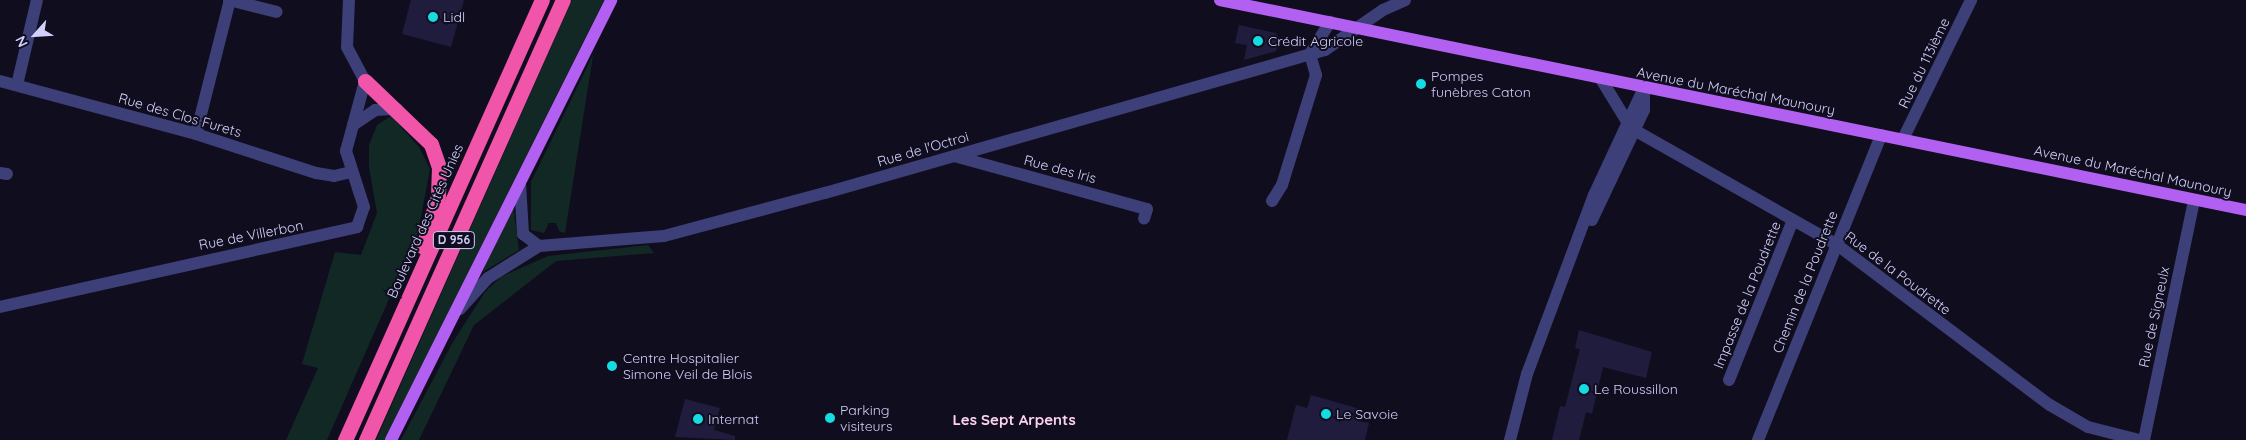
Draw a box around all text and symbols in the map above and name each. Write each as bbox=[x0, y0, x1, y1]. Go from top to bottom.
place label: Lidl bbox=[443, 9, 465, 25]
north arrow bbox=[10, 10, 60, 60]
marker: Lidl bbox=[427, 11, 439, 23]
street label: Rue du 113ième bbox=[1895, 15, 1953, 111]
text: N bbox=[11, 33, 32, 50]
place label: Crédit Agricole bbox=[1268, 33, 1363, 49]
marker: Crédit Agricole bbox=[1252, 35, 1264, 47]
street label: Avenue du Maréchal Maunoury bbox=[1635, 64, 1837, 118]
place label: Pompes funèbres Caton bbox=[1431, 68, 1531, 100]
marker: Pompes funèbres Caton bbox=[1415, 78, 1427, 90]
street label: Rue des Clos Furets bbox=[117, 89, 243, 141]
street label: Rue de l'Octroi bbox=[875, 128, 971, 170]
street label: Boulevard des Cités Unies bbox=[383, 141, 467, 301]
street label: Avenue du Maréchal Maunoury bbox=[2033, 142, 2233, 200]
street label: Rue des Iris bbox=[1022, 151, 1098, 187]
street label: Chemin de la Poudrette bbox=[1769, 208, 1841, 356]
street label: Rue de Villerbon bbox=[197, 217, 305, 253]
street label: Impasse de la Poudrette bbox=[1710, 219, 1784, 371]
street label: Rue de la Poudrette bbox=[1842, 228, 1954, 318]
road number: D 956 bbox=[433, 230, 475, 250]
street label: Rue de Signeulx bbox=[2135, 265, 2173, 369]
place label: Centre Hospitalier Simone Veil de Blois bbox=[623, 350, 752, 382]
marker: Centre Hospitalier Simone Veil de Blois bbox=[605, 359, 619, 373]
place label: Le Roussillon bbox=[1594, 381, 1678, 397]
marker: Le Roussillon bbox=[1578, 383, 1590, 395]
place label: Parking visiteurs bbox=[840, 402, 892, 434]
place label: Le Savoie bbox=[1336, 406, 1398, 422]
marker: Le Savoie bbox=[1320, 408, 1332, 420]
place label: Internat bbox=[708, 411, 759, 427]
district label: Les Sept Arpents bbox=[952, 411, 1076, 429]
marker: Parking visiteurs bbox=[824, 412, 836, 424]
marker: Internat bbox=[692, 413, 704, 425]

